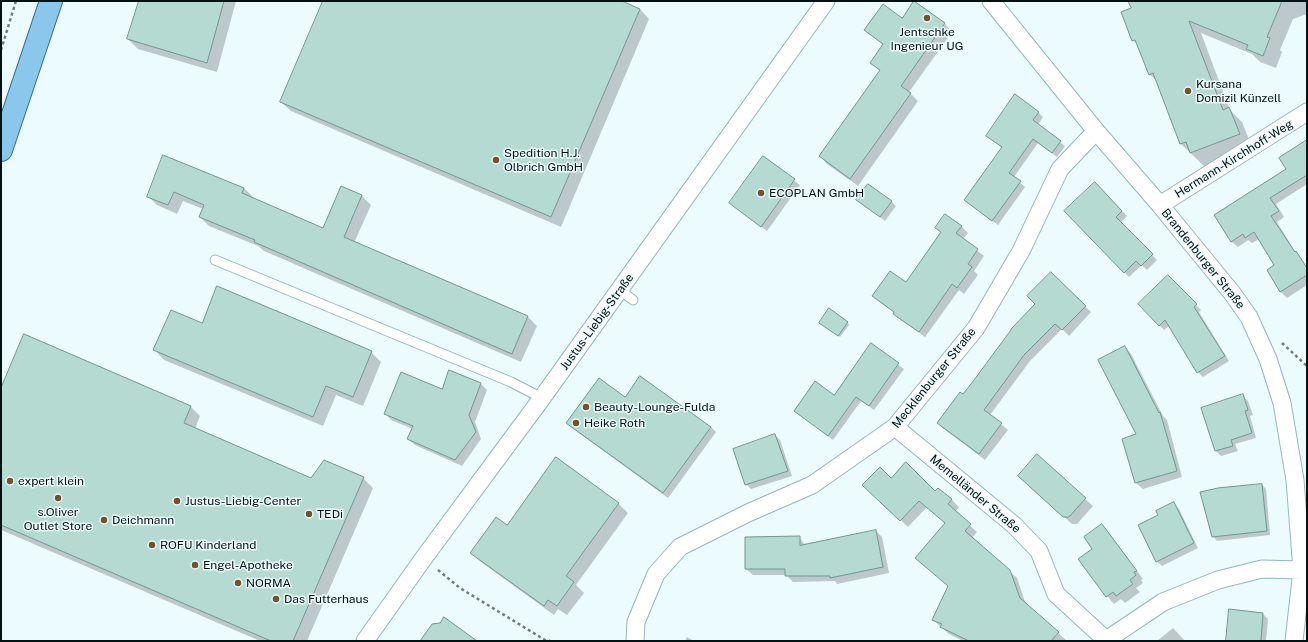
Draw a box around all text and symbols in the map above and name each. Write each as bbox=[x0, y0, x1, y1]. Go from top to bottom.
marker: Jentschke Ingenieur UG bbox=[922, 13, 932, 23]
place label: Jentschke Ingenieur UG bbox=[891, 25, 963, 53]
place label: Kursana Domizil Künzell bbox=[1196, 77, 1281, 105]
marker: Kursana Domizil Künzell bbox=[1183, 86, 1193, 96]
street label: Hermann-Kirchhoff-Weg bbox=[1172, 117, 1296, 201]
place label: Spedition H.J. Olbrich GmbH bbox=[504, 146, 583, 174]
marker: Spedition H.J. Olbrich GmbH bbox=[491, 155, 501, 165]
place label: ECOPLAN GmbH bbox=[769, 186, 864, 200]
marker: ECOPLAN GmbH bbox=[756, 188, 766, 198]
street label: Brandenburger Straße bbox=[1158, 206, 1248, 312]
street label: Justus-Liebig-Straße bbox=[557, 271, 637, 373]
street label: Mecklenburger Straße bbox=[889, 325, 979, 431]
place label: Beauty-Lounge-Fulda bbox=[594, 400, 715, 414]
marker: Beauty-Lounge-Fulda bbox=[581, 402, 591, 412]
place label: Heike Roth bbox=[584, 416, 645, 430]
marker: Heike Roth bbox=[571, 418, 581, 428]
street label: Memelländer Straße bbox=[927, 452, 1023, 536]
place label: expert klein bbox=[18, 474, 84, 488]
marker: expert klein bbox=[5, 476, 15, 486]
marker: s.Oliver Outlet Store bbox=[53, 493, 63, 503]
place label: Justus-Liebig-Center bbox=[185, 494, 301, 508]
marker: Justus-Liebig-Center bbox=[172, 496, 182, 506]
place label: s.Oliver Outlet Store bbox=[24, 505, 92, 533]
place label: TEDi bbox=[317, 507, 343, 521]
marker: TEDi bbox=[304, 509, 314, 519]
place label: Deichmann bbox=[112, 513, 174, 527]
marker: Deichmann bbox=[99, 515, 109, 525]
place label: ROFU Kinderland bbox=[160, 538, 256, 552]
marker: ROFU Kinderland bbox=[147, 540, 157, 550]
place label: Engel-Apotheke bbox=[203, 558, 293, 572]
marker: Engel-Apotheke bbox=[190, 560, 200, 570]
place label: NORMA bbox=[246, 576, 291, 590]
marker: NORMA bbox=[233, 578, 243, 588]
place label: Das Futterhaus bbox=[284, 592, 369, 606]
marker: Das Futterhaus bbox=[271, 594, 281, 604]

